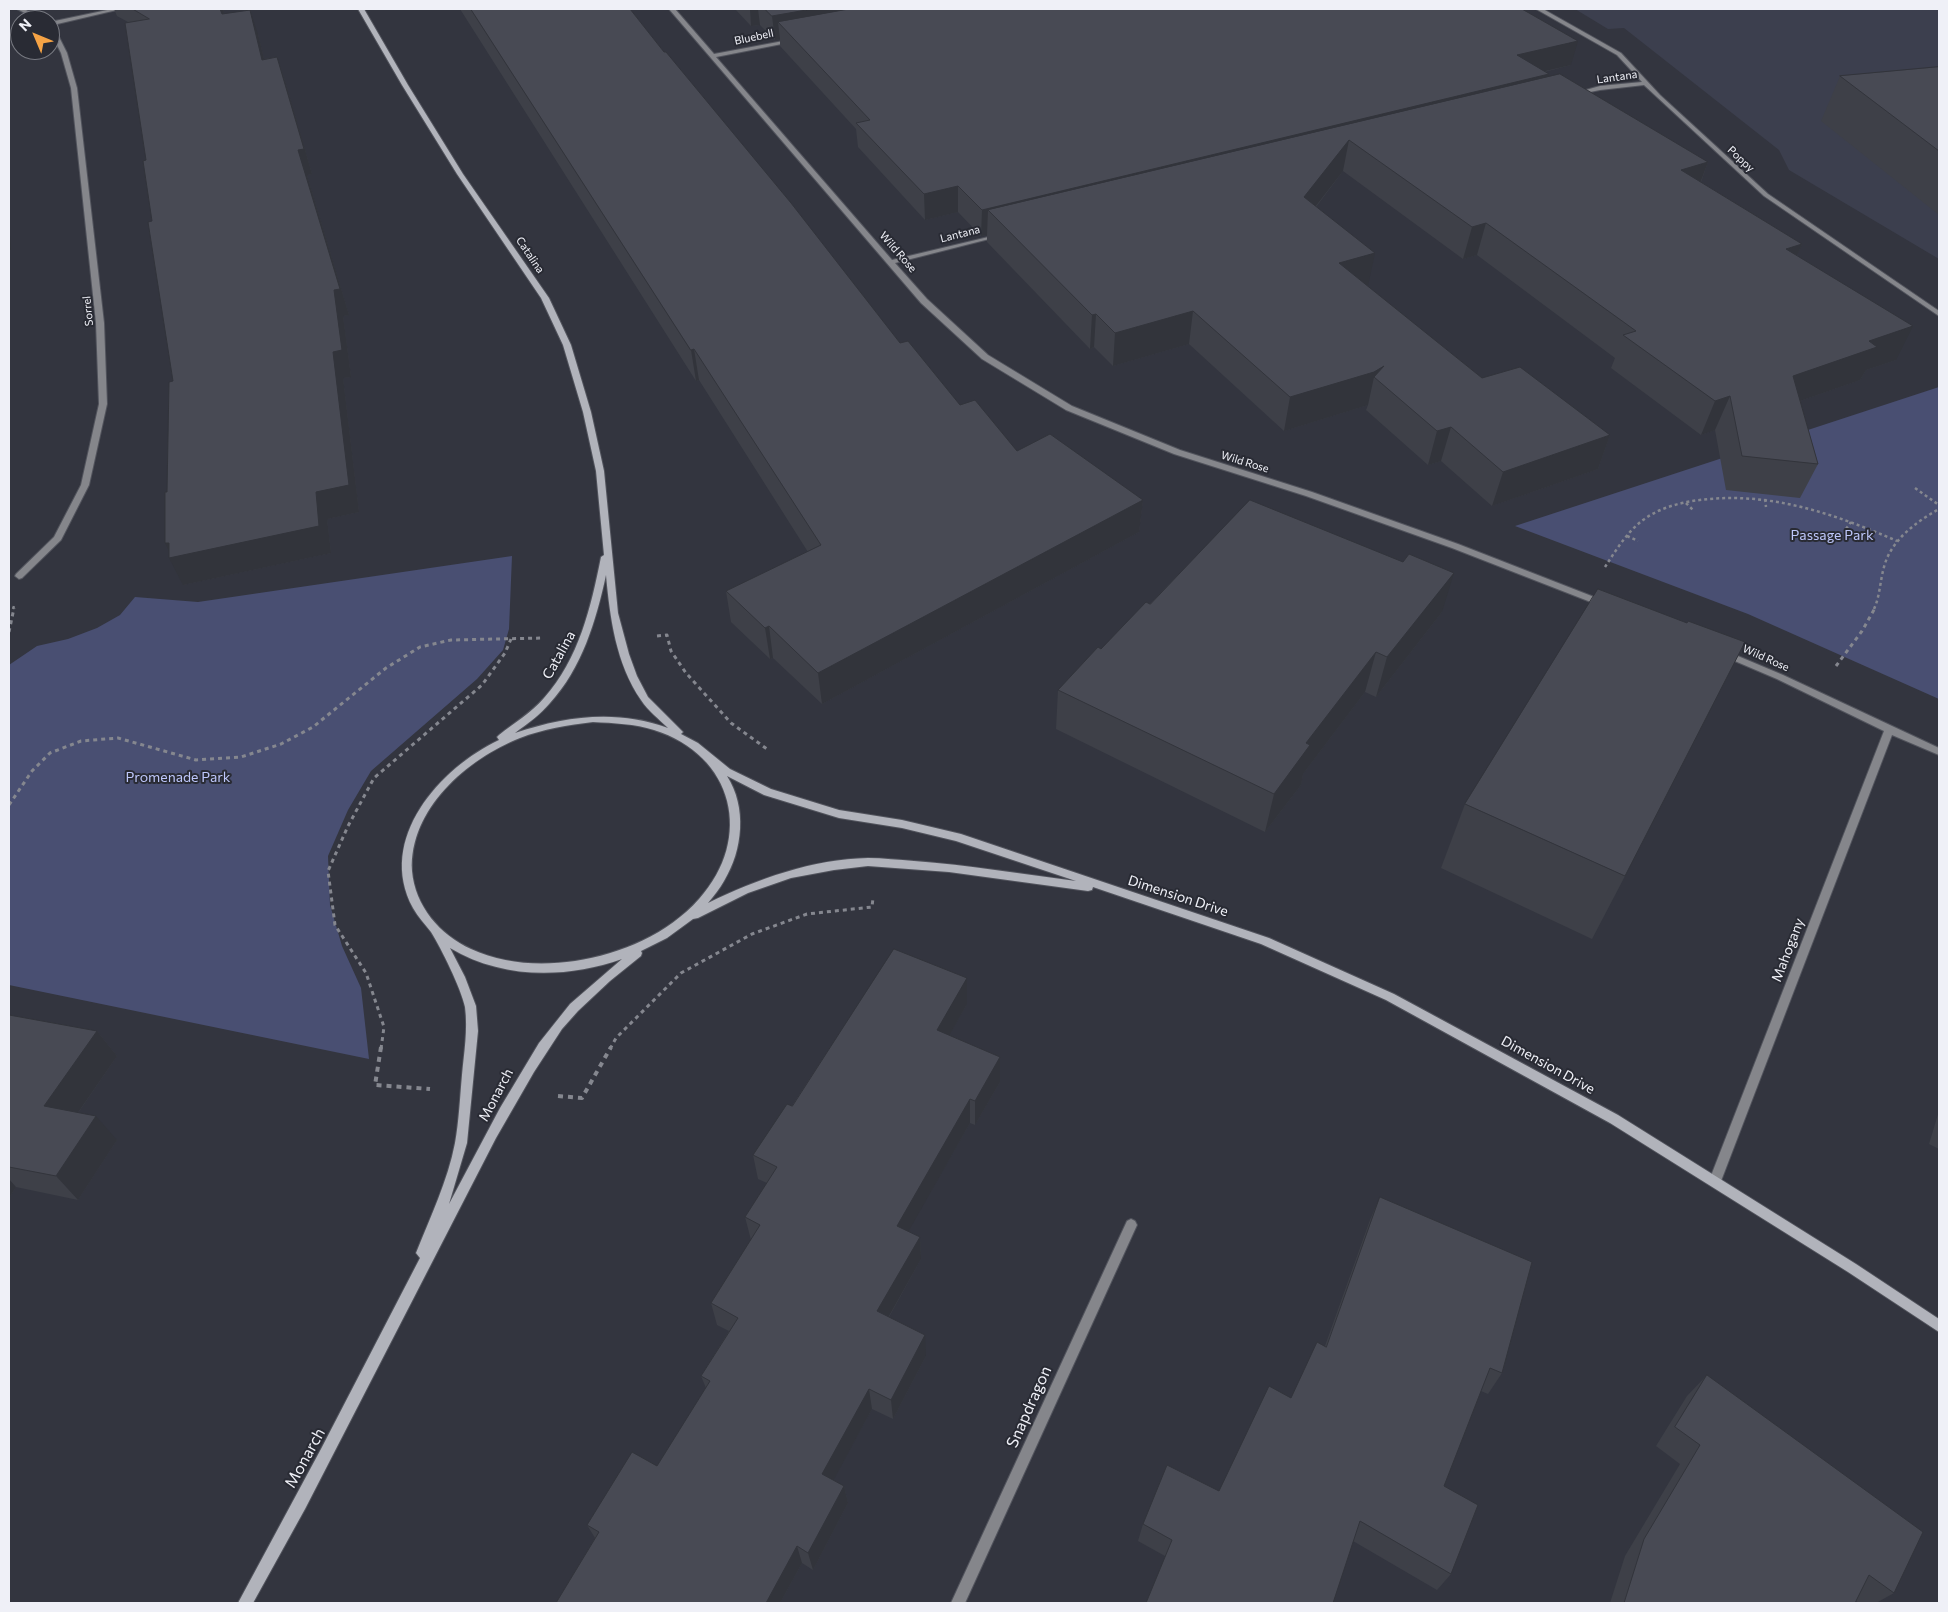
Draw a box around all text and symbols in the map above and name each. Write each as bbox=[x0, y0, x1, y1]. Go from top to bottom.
north arrow bbox=[10, 10, 60, 60]
text: N bbox=[15, 15, 34, 34]
street label: Bluebell bbox=[733, 26, 775, 48]
street label: Lantana bbox=[1596, 68, 1638, 86]
street label: Poppy bbox=[1725, 143, 1757, 175]
street label: Lantana bbox=[939, 223, 981, 245]
street label: Wild Rose bbox=[877, 229, 919, 275]
street label: Catalina bbox=[513, 234, 547, 276]
street label: Sorrel bbox=[80, 295, 96, 327]
street label: Wild Rose bbox=[1219, 448, 1271, 476]
park label: Passage Park bbox=[1791, 527, 1873, 543]
street label: Catalina bbox=[539, 628, 579, 682]
street label: Wild Rose bbox=[1741, 642, 1791, 674]
park label: Promenade Park bbox=[126, 769, 230, 785]
street label: Dimension Drive bbox=[1126, 872, 1230, 920]
street label: Mahogany bbox=[1768, 916, 1808, 984]
street label: Dimension Drive bbox=[1498, 1032, 1598, 1098]
street label: Monarch bbox=[475, 1066, 517, 1124]
street label: Snapdragon bbox=[1002, 1363, 1056, 1451]
street label: Monarch bbox=[281, 1425, 329, 1491]

